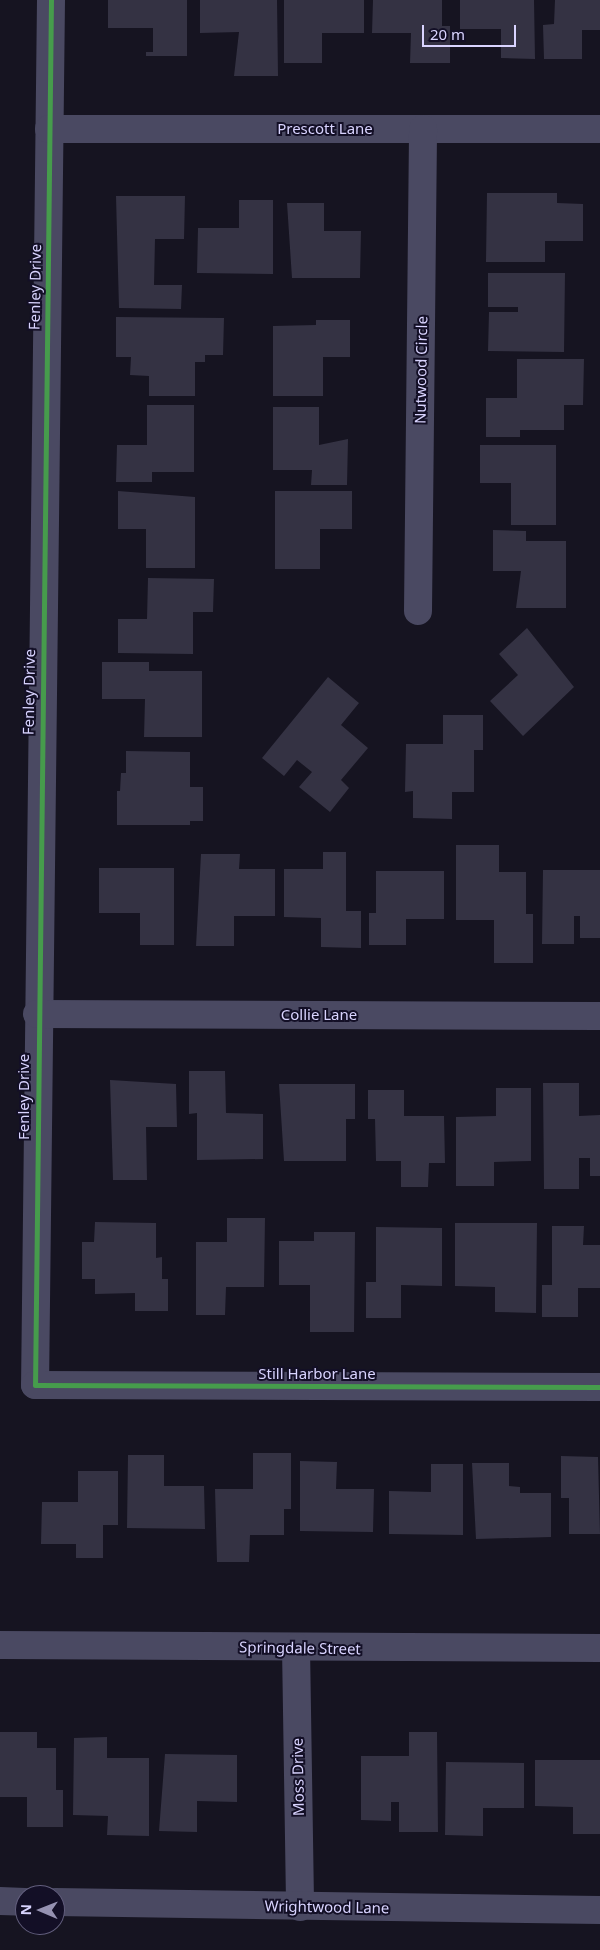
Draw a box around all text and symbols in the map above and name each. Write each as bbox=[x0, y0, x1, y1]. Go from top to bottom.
scale bar bbox=[425, 15, 519, 47]
text: 20 m bbox=[430, 24, 465, 44]
street label: Prescott Lane bbox=[277, 120, 373, 138]
street label: Fenley Drive bbox=[25, 244, 45, 330]
street label: Nutwood Circle bbox=[411, 316, 431, 424]
street label: Fenley Drive bbox=[19, 649, 39, 735]
street label: Collie Lane bbox=[281, 1006, 357, 1024]
street label: Fenley Drive bbox=[15, 1054, 33, 1140]
street label: Still Harbor Lane bbox=[258, 1365, 376, 1383]
street label: Springdale Street bbox=[239, 1638, 361, 1658]
street label: Moss Drive bbox=[288, 1738, 308, 1816]
north arrow bbox=[15, 1885, 65, 1935]
street label: Wrightwood Lane bbox=[264, 1897, 390, 1917]
text: N bbox=[16, 1904, 35, 1916]

